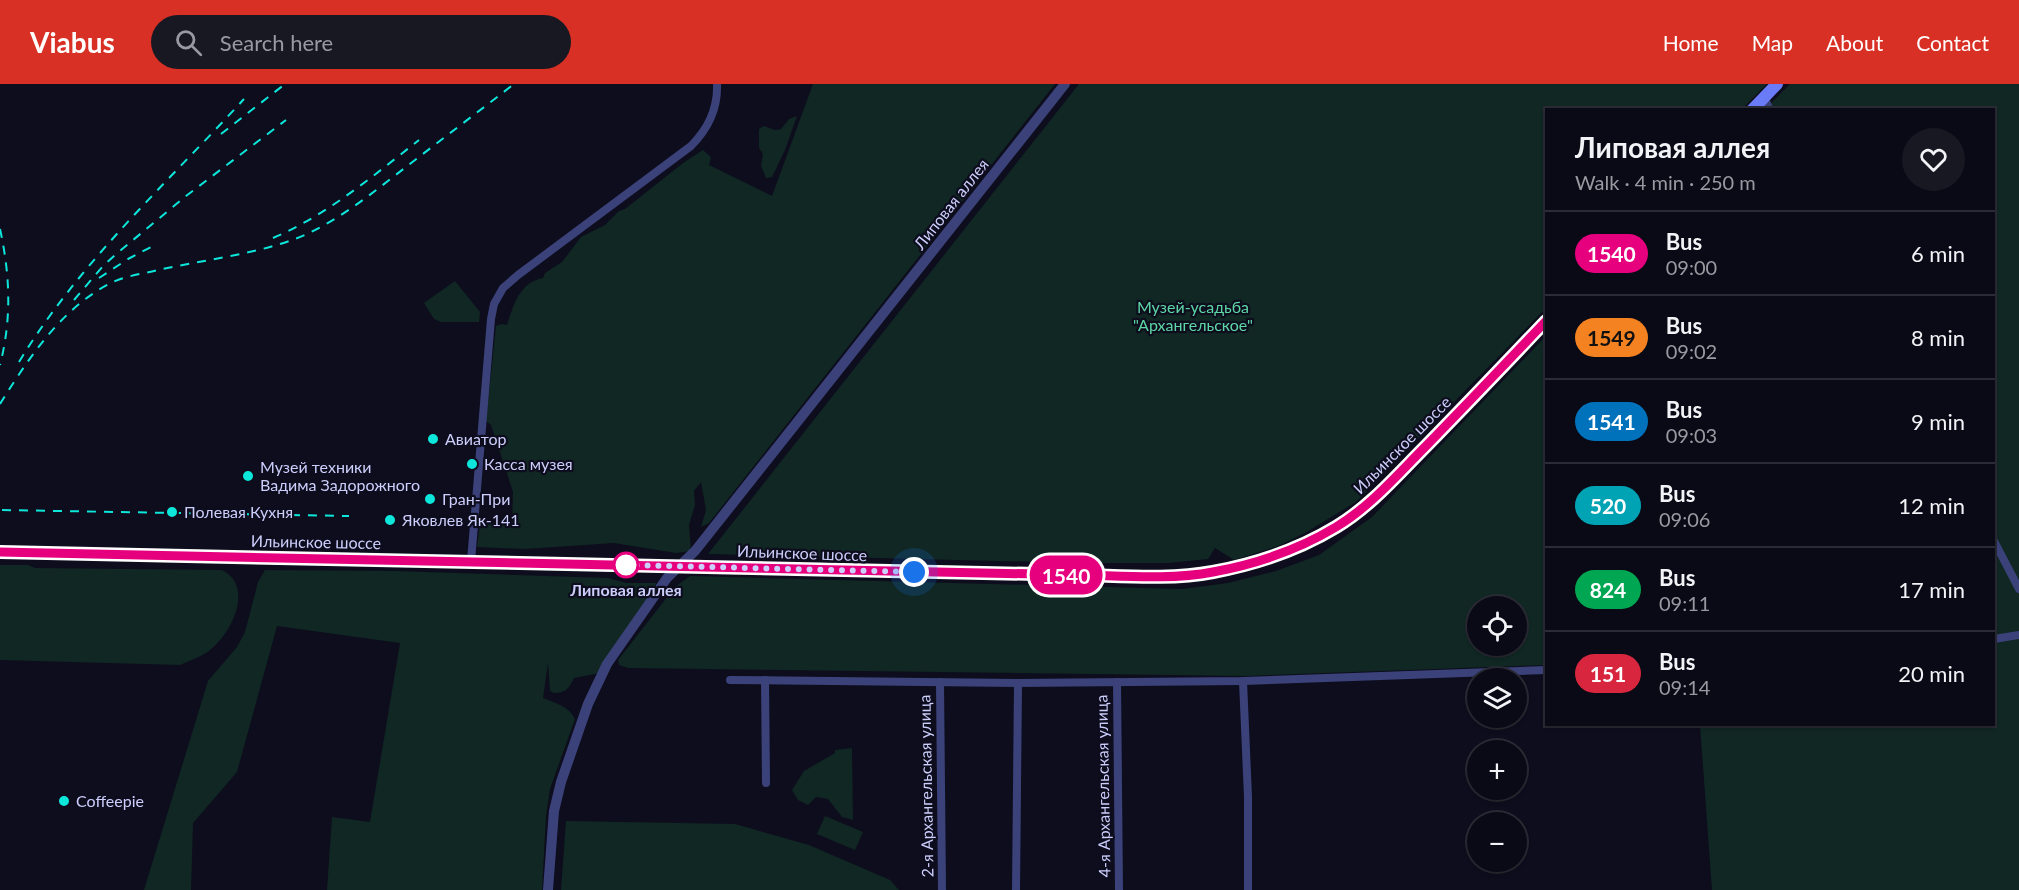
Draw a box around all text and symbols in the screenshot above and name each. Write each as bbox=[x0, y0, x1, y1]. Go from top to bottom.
search box bbox=[151, 15, 571, 69]
text: Viabus bbox=[30, 25, 115, 59]
icon: search bbox=[172, 26, 205, 59]
text: Search here bbox=[220, 29, 333, 56]
text: Home bbox=[1663, 30, 1719, 55]
text: Map bbox=[1752, 30, 1793, 55]
text: About bbox=[1826, 30, 1883, 55]
text: Contact bbox=[1916, 30, 1989, 55]
button: heart bbox=[1902, 128, 1965, 191]
text: Липовая аллея bbox=[1575, 130, 1770, 164]
street label: Липовая аллея bbox=[909, 155, 992, 254]
text: Walk · 4 min · 250 m bbox=[1575, 170, 1756, 194]
text: Bus bbox=[1666, 228, 1702, 255]
text: 6 min bbox=[1911, 240, 1965, 267]
text: 1540 bbox=[1587, 241, 1636, 266]
text: 09:00 bbox=[1666, 255, 1717, 279]
park label: Музей-усадьба "Архангельское" bbox=[1133, 297, 1253, 334]
text: Bus bbox=[1666, 312, 1702, 339]
text: 8 min bbox=[1911, 324, 1965, 351]
text: 1549 bbox=[1587, 325, 1636, 350]
text: 09:02 bbox=[1666, 339, 1717, 363]
street label: Ильинское шоссе bbox=[1349, 392, 1454, 497]
text: Bus bbox=[1666, 396, 1702, 423]
text: 9 min bbox=[1911, 408, 1965, 435]
text: 1541 bbox=[1587, 409, 1636, 434]
text: 09:03 bbox=[1666, 423, 1717, 447]
place label: Авиатор bbox=[445, 429, 507, 448]
marker: Авиатор bbox=[426, 432, 440, 446]
place label: Касса музея bbox=[484, 454, 573, 473]
place label: Музей техники Вадима Задорожного bbox=[260, 457, 420, 494]
marker: Касса музея bbox=[465, 457, 479, 471]
marker: Музей техники Вадима Задорожного bbox=[241, 469, 255, 483]
text: Bus bbox=[1659, 480, 1695, 507]
place label: Гран-При bbox=[442, 489, 510, 508]
marker: Гран-При bbox=[423, 492, 437, 506]
text: 12 min bbox=[1898, 492, 1965, 519]
text: 520 bbox=[1590, 493, 1626, 518]
place label: Полевая Кухня bbox=[184, 502, 293, 521]
marker: Полевая Кухня bbox=[165, 505, 179, 519]
text: 09:06 bbox=[1659, 507, 1710, 531]
place label: Яковлев Як-141 bbox=[401, 510, 520, 529]
marker: Яковлев Як-141 bbox=[383, 513, 397, 527]
street label: Ильинское шоссе bbox=[251, 531, 381, 552]
street label: Ильинское шоссе bbox=[737, 541, 867, 564]
marker: Липовая аллея bbox=[613, 552, 639, 578]
line badge: 1540 bbox=[1024, 556, 1108, 594]
your location bbox=[899, 557, 929, 587]
text: 1540 bbox=[1042, 563, 1090, 588]
text: Bus bbox=[1659, 564, 1695, 591]
text: 17 min bbox=[1898, 576, 1965, 603]
text: 824 bbox=[1590, 577, 1626, 602]
place label: Липовая аллея bbox=[569, 580, 682, 599]
text: 09:11 bbox=[1659, 591, 1710, 615]
map controls bbox=[1467, 596, 1527, 872]
button: locate bbox=[1467, 596, 1527, 656]
text: Bus bbox=[1659, 648, 1695, 675]
text: 20 min bbox=[1898, 660, 1965, 687]
text: 151 bbox=[1590, 661, 1626, 686]
button: layers bbox=[1467, 668, 1527, 728]
text: 09:14 bbox=[1659, 675, 1710, 699]
street label: 2-я Архангельская улица bbox=[914, 694, 937, 878]
street label: 4-я Архангельская улица bbox=[1091, 694, 1114, 878]
button: + bbox=[1467, 740, 1527, 800]
place label: Coffeepie bbox=[76, 791, 144, 810]
marker: Coffeepie bbox=[57, 794, 71, 808]
button: − bbox=[1467, 812, 1527, 872]

